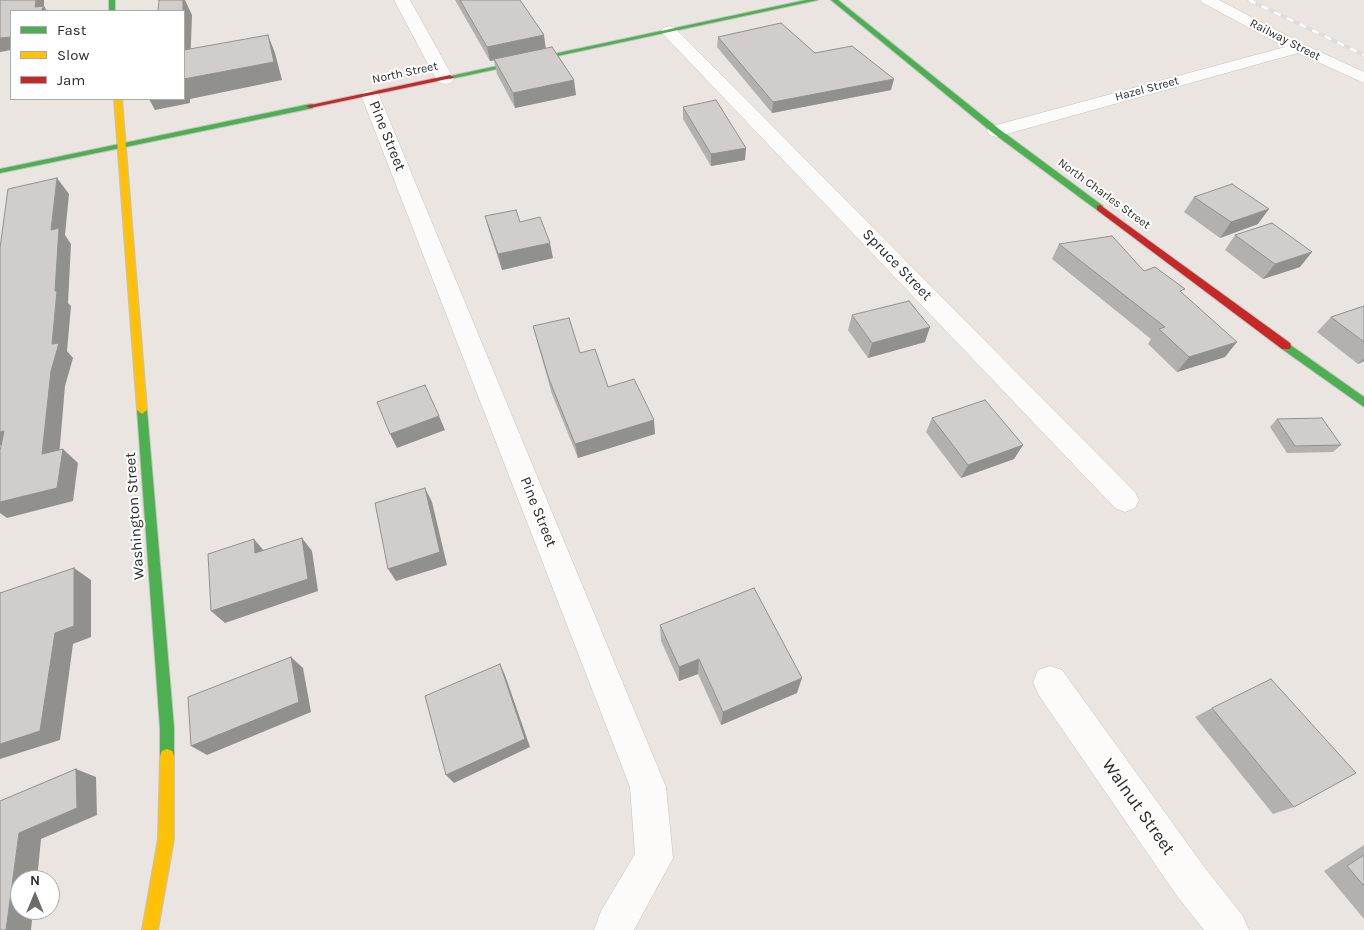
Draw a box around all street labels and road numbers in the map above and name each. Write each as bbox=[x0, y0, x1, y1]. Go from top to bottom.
street label: Railway Street bbox=[1247, 16, 1323, 64]
street label: North Street bbox=[371, 59, 439, 87]
street label: Hazel Street bbox=[1113, 74, 1181, 104]
street label: Pine Street bbox=[365, 98, 409, 174]
street label: North Charles Street bbox=[1055, 156, 1153, 232]
street label: Spruce Street bbox=[858, 225, 936, 305]
street label: Washington Street bbox=[122, 452, 148, 580]
street label: Pine Street bbox=[516, 474, 560, 550]
street label: Walnut Street bbox=[1097, 755, 1179, 859]

